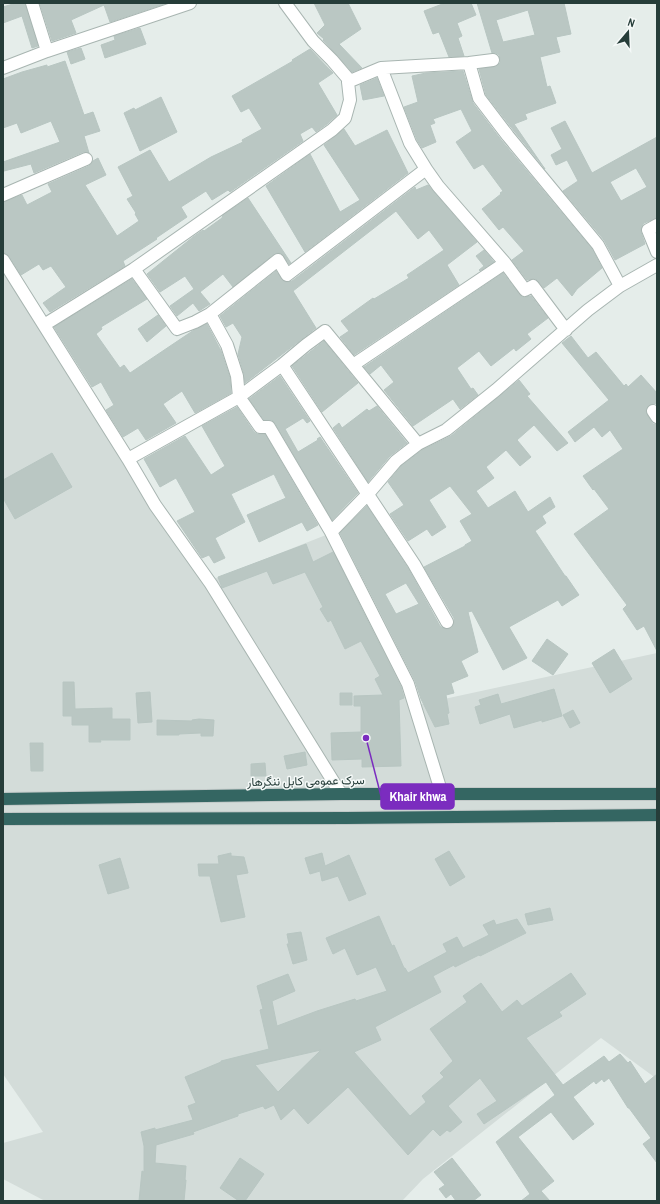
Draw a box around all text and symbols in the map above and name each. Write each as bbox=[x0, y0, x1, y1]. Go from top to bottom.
north arrow bbox=[608, 12, 648, 52]
text: N bbox=[626, 15, 637, 30]
street label: سرک عمومی کابل ننگرهار bbox=[246, 772, 365, 790]
callout: Khair khwa bbox=[381, 784, 454, 809]
text: Khair khwa bbox=[390, 788, 447, 805]

